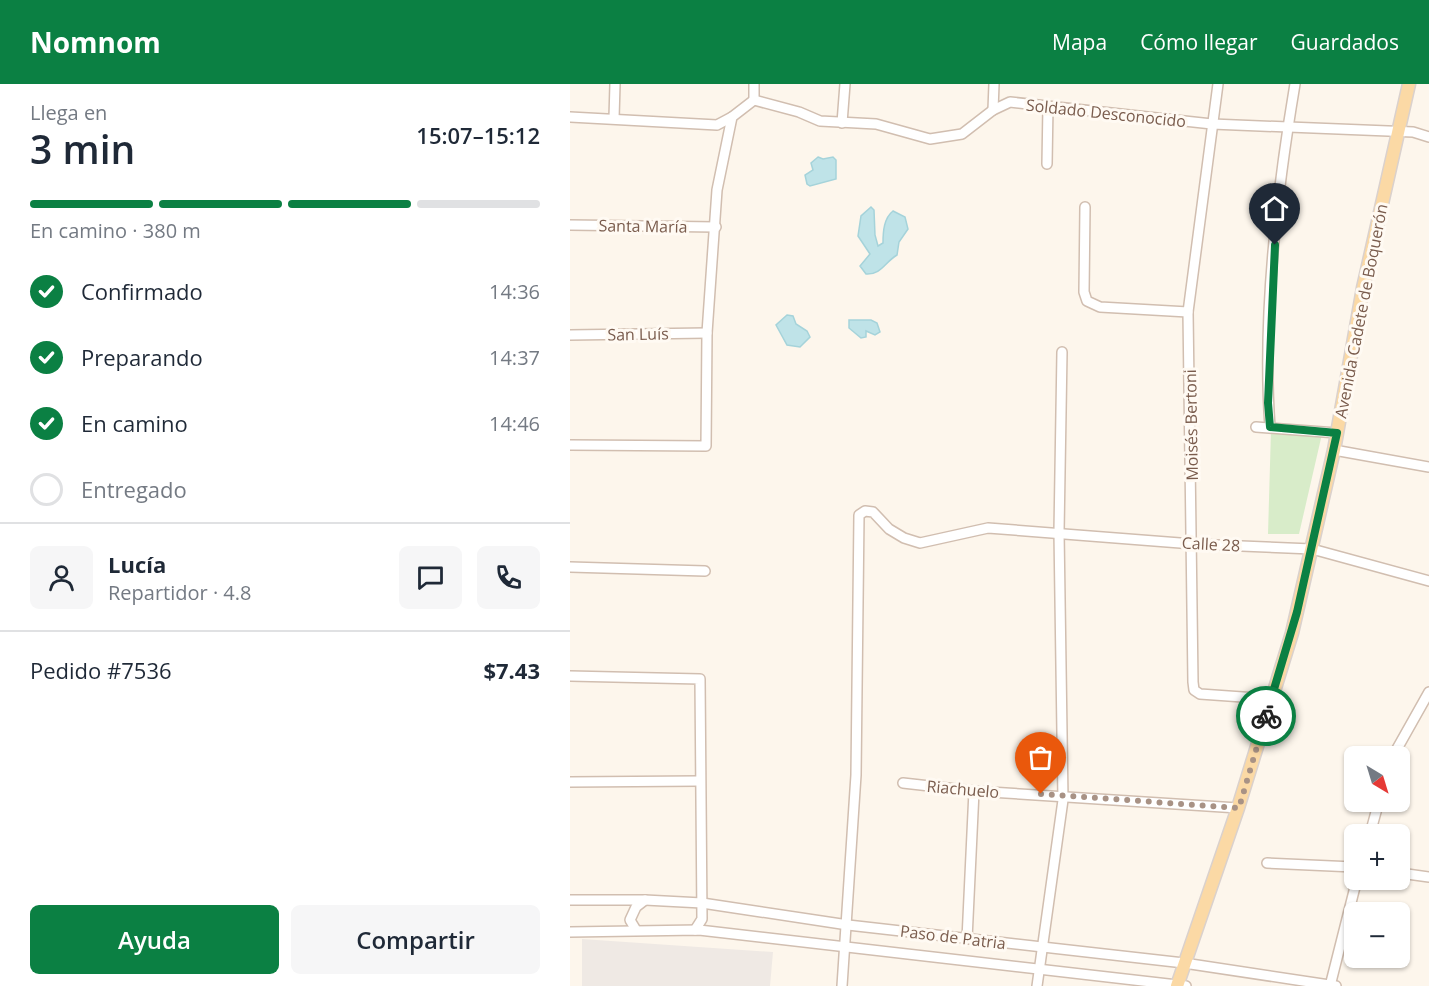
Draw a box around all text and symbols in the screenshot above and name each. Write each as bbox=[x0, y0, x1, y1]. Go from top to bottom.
text: Nomnom bbox=[30, 23, 161, 61]
text: Mapa bbox=[1052, 28, 1107, 56]
text: Cómo llegar bbox=[1140, 28, 1258, 56]
text: Guardados bbox=[1291, 28, 1399, 56]
street label: Soldado Desconocido bbox=[1025, 94, 1187, 132]
text: Llega en bbox=[30, 99, 107, 126]
text: 15:07–15:12 bbox=[416, 120, 540, 150]
text: 3 min bbox=[30, 122, 135, 175]
pin bbox=[1249, 183, 1300, 245]
icon: home bbox=[1258, 192, 1291, 225]
street label: Avenida Cadete de Boquerón bbox=[1329, 202, 1393, 420]
street label: Santa María bbox=[598, 214, 688, 238]
text: En camino · 380 m bbox=[30, 217, 201, 244]
icon: check bbox=[30, 275, 63, 308]
text: Confirmado bbox=[81, 276, 203, 306]
text: 14:36 bbox=[489, 278, 540, 305]
street label: San Luís bbox=[607, 322, 669, 346]
icon: check bbox=[30, 341, 63, 374]
text: Preparando bbox=[81, 342, 203, 372]
text: 14:37 bbox=[489, 344, 540, 371]
street label: Moisés Bertoni bbox=[1179, 369, 1203, 481]
icon: check bbox=[30, 407, 63, 440]
text: En camino bbox=[81, 408, 188, 438]
text: 14:46 bbox=[489, 410, 540, 437]
text: Entregado bbox=[81, 474, 187, 504]
street label: Calle 28 bbox=[1181, 531, 1241, 557]
button: person bbox=[30, 546, 93, 609]
button: chat bbox=[399, 546, 462, 609]
button: phone bbox=[477, 546, 540, 609]
text: Lucía bbox=[108, 549, 166, 579]
text: Repartidor · 4.8 bbox=[108, 579, 252, 606]
text: Pedido #7536 bbox=[30, 655, 172, 685]
text: $7.43 bbox=[483, 655, 540, 685]
courier bbox=[1236, 686, 1296, 746]
icon: bike bbox=[1250, 700, 1283, 733]
pin bbox=[1015, 732, 1066, 794]
icon: bag bbox=[1024, 741, 1057, 774]
north arrow bbox=[1344, 746, 1410, 812]
map controls bbox=[1344, 746, 1410, 968]
street label: Riachuelo bbox=[926, 775, 1000, 803]
button: + bbox=[1344, 824, 1410, 890]
button: − bbox=[1344, 902, 1410, 968]
button: Ayuda bbox=[30, 905, 279, 974]
button: Compartir bbox=[291, 905, 540, 974]
street label: Paso de Patria bbox=[899, 920, 1007, 954]

